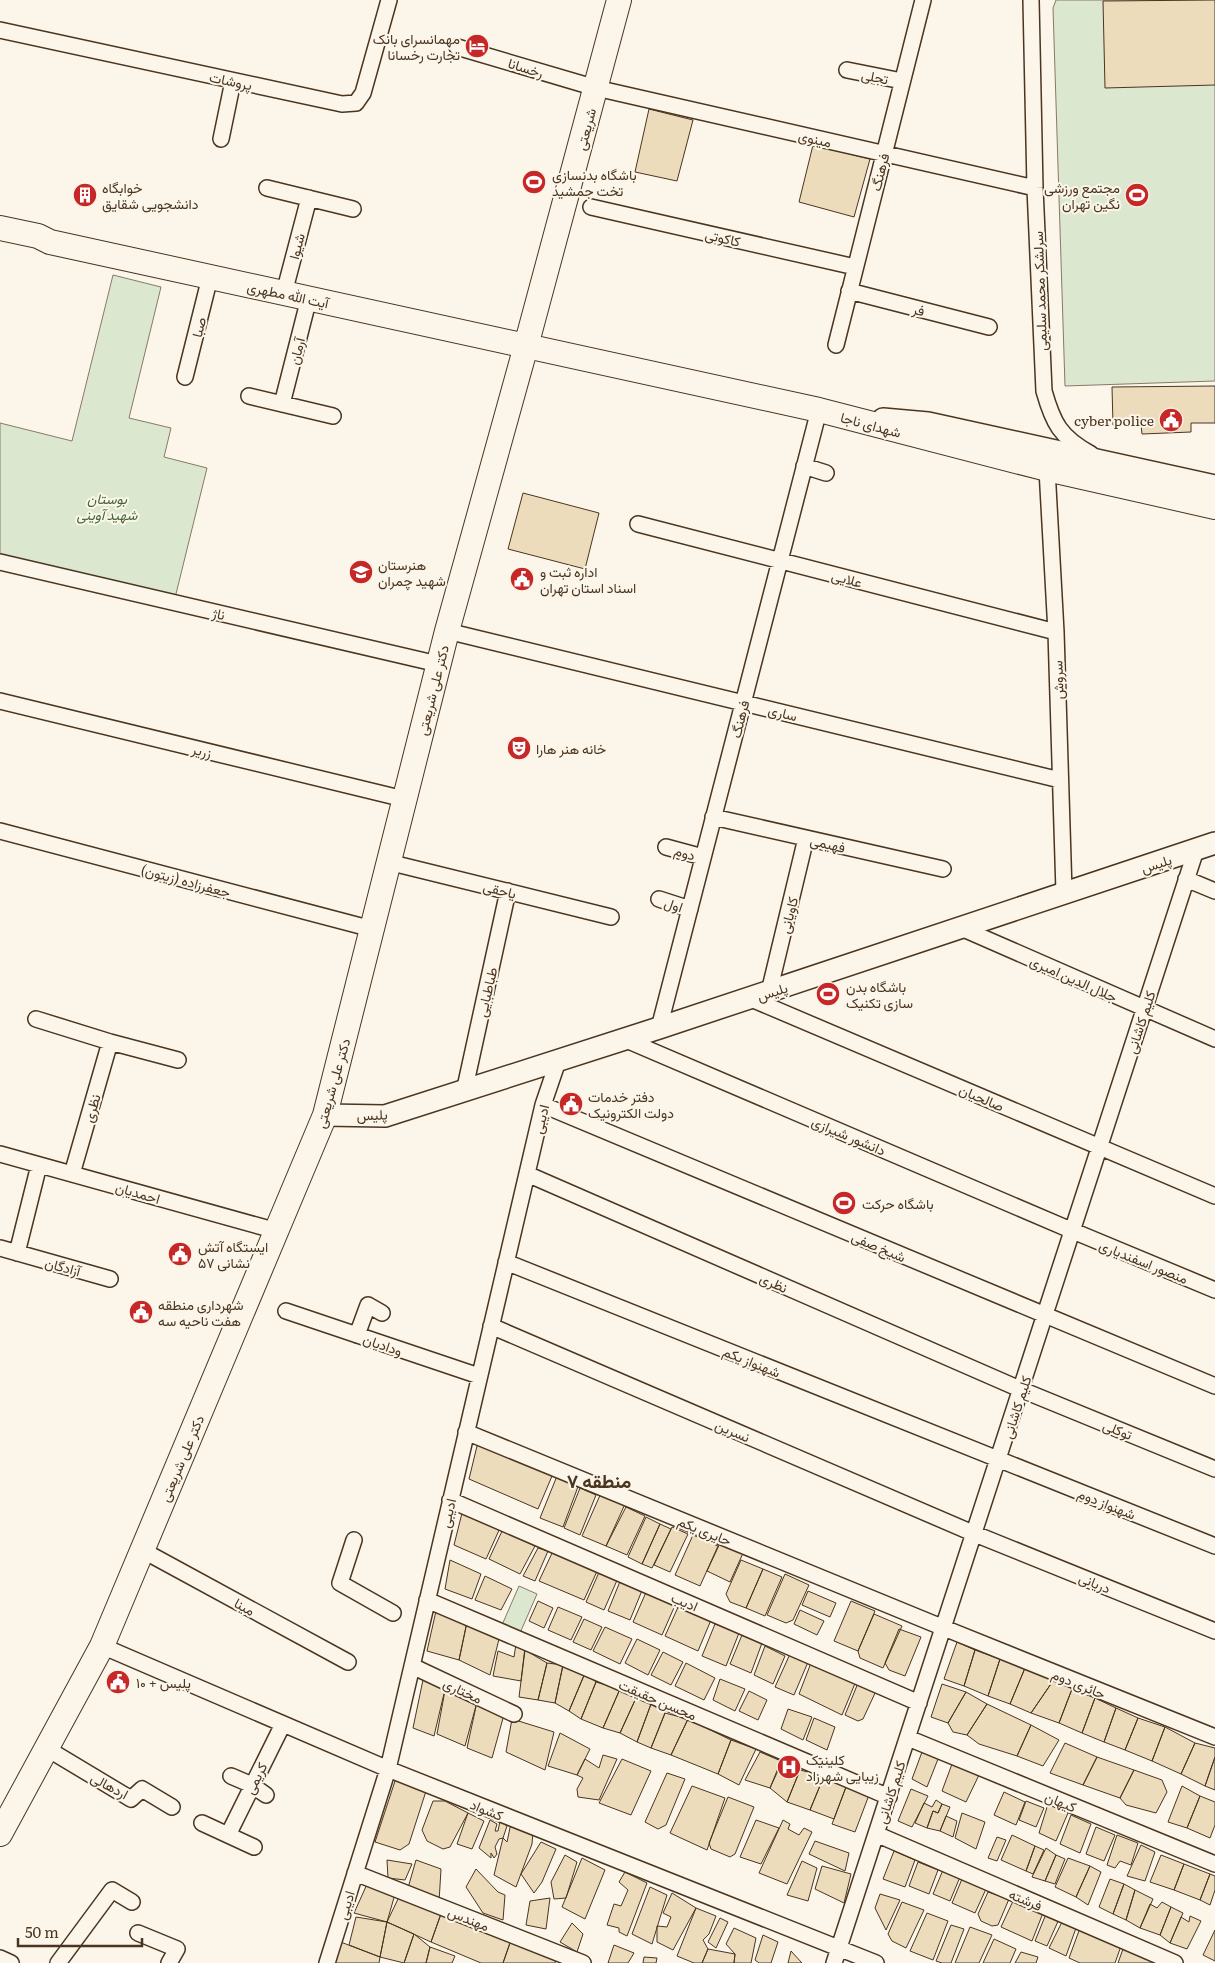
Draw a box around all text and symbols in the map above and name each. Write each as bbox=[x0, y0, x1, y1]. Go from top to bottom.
place label: مهمانسرای بانک تجارت رخسانا bbox=[373, 28, 460, 64]
hotel icon: مهمانسرای بانک تجارت رخسانا bbox=[464, 33, 490, 59]
street label: رخسانا bbox=[506, 52, 546, 82]
street label: تجلی bbox=[860, 64, 890, 88]
street label: پروشات bbox=[208, 66, 254, 95]
street label: شریعتی bbox=[570, 106, 600, 152]
street label: مینوی bbox=[796, 125, 834, 151]
street label: فرهنگ bbox=[865, 151, 893, 193]
place label: باشگاه بدنسازى تخت جمشيد bbox=[552, 164, 637, 200]
sports icon: باشگاه بدنسازى تخت جمشيد bbox=[521, 169, 547, 195]
place label: خوابگاه دانشجویی شقایق bbox=[102, 177, 199, 213]
place label: مجتمع ورزشی نگین تهران bbox=[1044, 177, 1120, 213]
building icon: خوابگاه دانشجویی شقایق bbox=[72, 182, 98, 208]
sports icon: مجتمع ورزشی نگین تهران bbox=[1124, 182, 1150, 208]
street label: کاکوتی bbox=[703, 223, 743, 251]
street label: شیوا bbox=[283, 231, 309, 261]
street label: سرلشکر محمد سلیمی bbox=[1027, 231, 1051, 351]
street label: آیت الله مطهری bbox=[245, 276, 332, 313]
street label: فر bbox=[910, 298, 927, 320]
street label: صبا bbox=[186, 314, 210, 339]
street label: آرمان bbox=[283, 334, 309, 367]
street label: شهدای ناجا bbox=[838, 406, 904, 442]
public building icon: cyber police bbox=[1158, 407, 1184, 433]
place label: cyber police bbox=[1074, 410, 1154, 430]
park label: بوستان شهید آوینی bbox=[77, 488, 138, 524]
place label: هنرستان شهید چمران bbox=[378, 554, 446, 591]
school or university icon: هنرستان شهید چمران bbox=[348, 559, 374, 585]
place label: اداره ثبت و اسناد استان تهران bbox=[540, 561, 636, 597]
street label: علایی bbox=[829, 564, 865, 592]
public building icon: اداره ثبت و اسناد استان تهران bbox=[509, 566, 535, 592]
street label: ناژ bbox=[210, 602, 227, 624]
street label: دکتر علی شریعتی bbox=[411, 642, 453, 737]
street label: سروش bbox=[1046, 660, 1068, 700]
street label: فرهنگ bbox=[725, 698, 753, 740]
street label: ساری bbox=[766, 699, 800, 725]
theatre icon: خانه هنر هارا bbox=[506, 735, 532, 761]
street label: زریر bbox=[189, 738, 214, 762]
place label: خانه هنر هارا bbox=[536, 738, 606, 758]
street label: فهیمی bbox=[808, 829, 848, 857]
street label: دوم bbox=[672, 839, 698, 865]
street label: پلیس bbox=[1138, 849, 1174, 878]
street label: جعفرزاده (زیتون) bbox=[139, 858, 233, 902]
street label: یاحقی bbox=[481, 875, 519, 903]
street label: اول bbox=[662, 892, 686, 917]
street label: کاویانی bbox=[774, 895, 802, 935]
street label: جلال الدین امیری bbox=[1027, 950, 1121, 1007]
street label: طباطبایی bbox=[471, 965, 501, 1019]
place label: باشگاه بدن سازی تکنیک bbox=[846, 976, 913, 1012]
street label: پلیس bbox=[754, 977, 790, 1006]
sports icon: باشگاه بدن سازی تکنیک bbox=[815, 981, 841, 1007]
street label: کلیم کاشانی bbox=[1120, 988, 1160, 1056]
street label: دکتر علی شریعتی bbox=[310, 1035, 354, 1130]
street label: صالحیان bbox=[956, 1079, 1008, 1116]
place label: دفتر خدمات دولت الکترونیک bbox=[588, 1086, 674, 1122]
street label: نظری bbox=[77, 1091, 105, 1125]
public building icon: دفتر خدمات دولت الکترونیک bbox=[558, 1091, 584, 1117]
street label: ادیبی bbox=[527, 1102, 553, 1136]
street label: پلیس bbox=[356, 1103, 388, 1126]
street label: دانشور شیرازی bbox=[809, 1110, 889, 1160]
street label: احمدیان bbox=[113, 1176, 163, 1208]
sports icon: باشگاه حرکت bbox=[831, 1190, 857, 1216]
place label: باشگاه حرکت bbox=[862, 1193, 934, 1213]
street label: شیخ صفی bbox=[848, 1226, 909, 1268]
street label: منصور اسفندیاری bbox=[1097, 1234, 1191, 1288]
place label: ایستگاه آتش نشانی ۵۷ bbox=[198, 1236, 268, 1272]
public building icon: ایستگاه آتش نشانی ۵۷ bbox=[167, 1241, 193, 1267]
street label: آزادگان bbox=[43, 1252, 85, 1281]
street label: نظری bbox=[757, 1267, 791, 1297]
place label: شهرداری منطقه هفت ناحیه سه bbox=[158, 1294, 244, 1330]
public building icon: شهرداری منطقه هفت ناحیه سه bbox=[128, 1299, 154, 1325]
street label: ودادیان bbox=[361, 1328, 405, 1360]
street label: شهنواز یکم bbox=[720, 1340, 784, 1382]
street label: کلیم کاشانی bbox=[996, 1373, 1036, 1441]
street label: دکتر علی شریعتی bbox=[154, 1411, 208, 1505]
street label: نسرین bbox=[712, 1414, 754, 1446]
street label: توکلی bbox=[1100, 1414, 1136, 1444]
district label: منطقه ۷ bbox=[567, 1466, 631, 1494]
street label: شهنواز دوم bbox=[1075, 1482, 1139, 1524]
street label: ادیبی bbox=[434, 1496, 460, 1530]
street label: حایری یکم bbox=[675, 1510, 735, 1550]
street label: دریانی bbox=[1076, 1567, 1114, 1597]
street label: ادیب bbox=[669, 1586, 701, 1616]
street label: مینا bbox=[231, 1592, 259, 1620]
street label: حائری دوم bbox=[1049, 1663, 1109, 1703]
public building icon: پلیس + ۱۰ bbox=[105, 1669, 131, 1695]
place label: پلیس + ۱۰ bbox=[136, 1672, 191, 1693]
street label: مختاری bbox=[440, 1672, 486, 1708]
street label: محسن حقیقت bbox=[616, 1674, 700, 1724]
place label: کلینیک زیبایی شهرزاد bbox=[806, 1749, 879, 1785]
hospital icon: کلینیک زیبایی شهرزاد bbox=[776, 1754, 802, 1780]
street label: کلیم کاشانی bbox=[870, 1758, 910, 1826]
street label: کریمی bbox=[239, 1759, 271, 1797]
street label: اردهالی bbox=[88, 1767, 132, 1803]
street label: کیهان bbox=[1042, 1786, 1080, 1816]
street label: کشواد bbox=[467, 1793, 507, 1825]
street label: فرشته bbox=[1006, 1883, 1046, 1915]
street label: ادیبی bbox=[331, 1888, 359, 1922]
street label: مهندس bbox=[445, 1901, 493, 1935]
scale bar bbox=[18, 1916, 141, 1948]
text: 50 m bbox=[25, 1920, 59, 1943]

